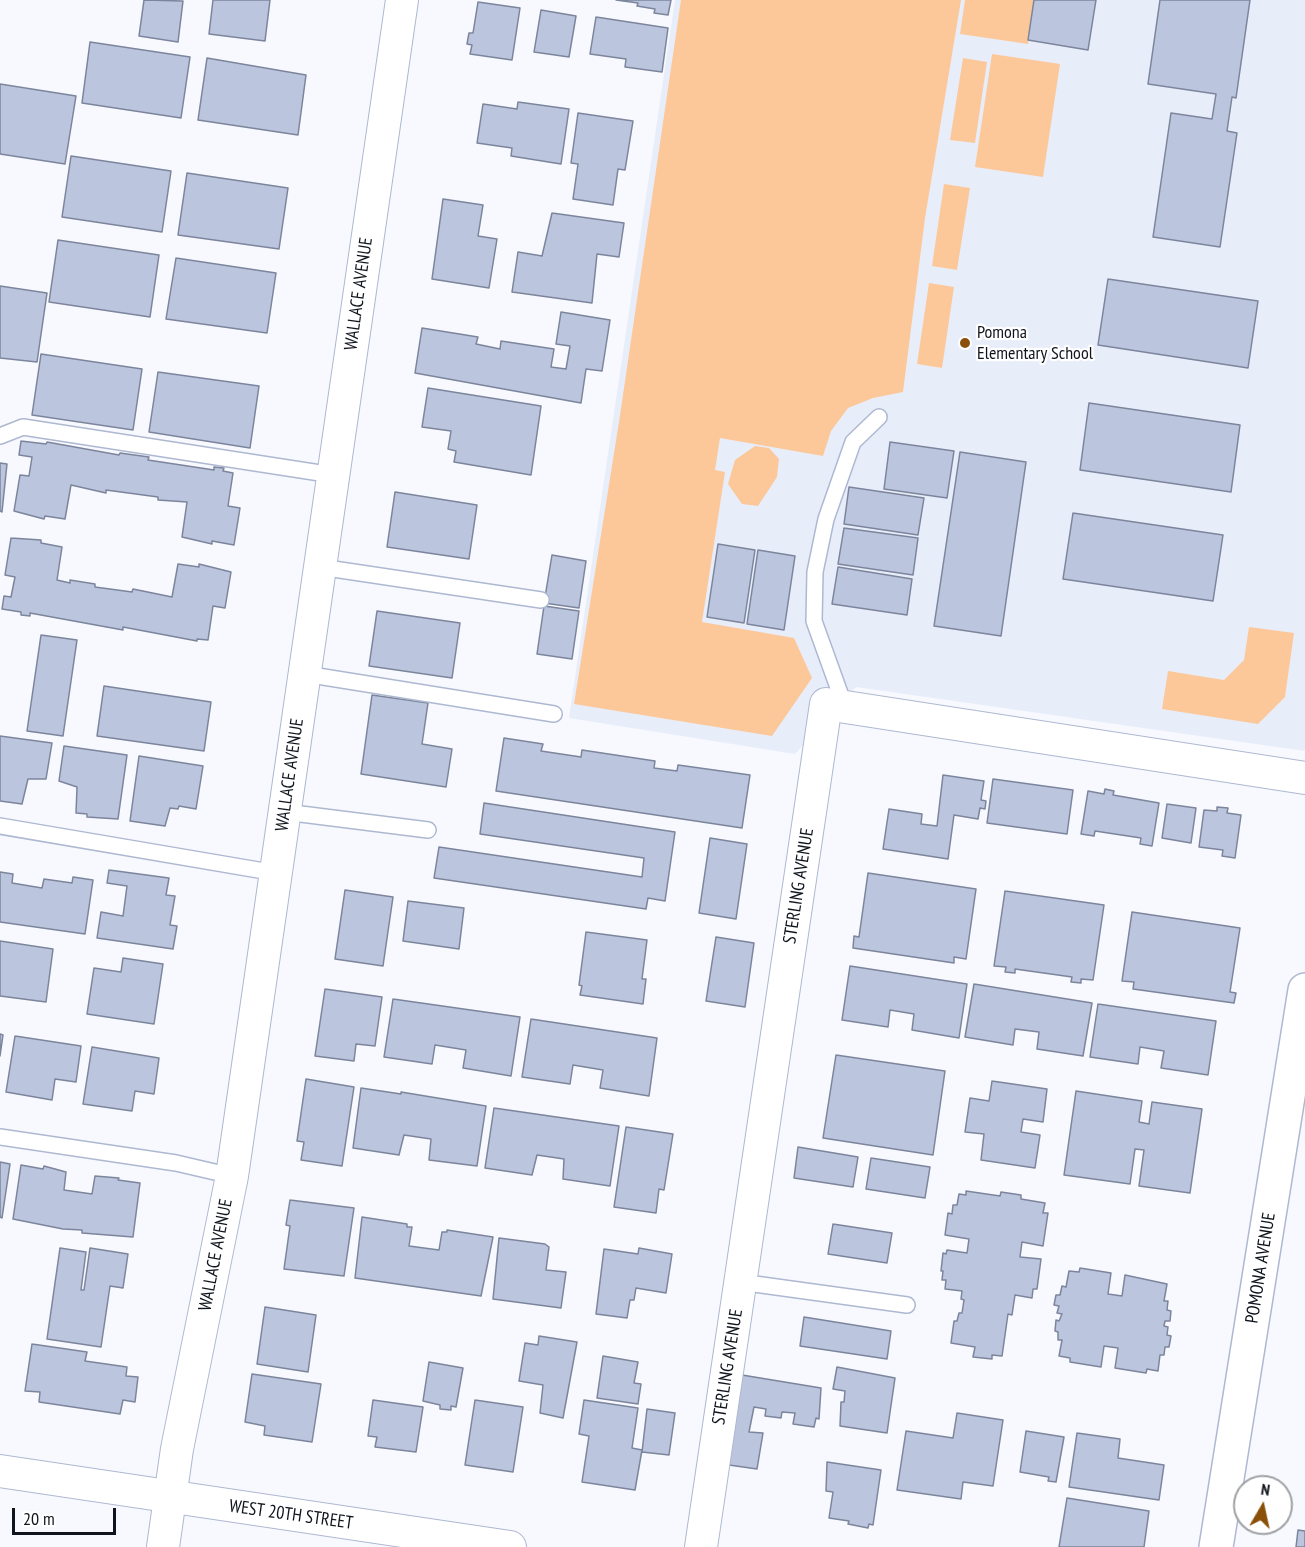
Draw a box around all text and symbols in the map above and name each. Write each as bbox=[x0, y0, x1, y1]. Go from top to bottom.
street label: WALLACE AVENUE bbox=[340, 236, 378, 352]
place label: Pomona Elementary School bbox=[977, 322, 1093, 364]
marker: Pomona Elementary School bbox=[958, 336, 972, 350]
street label: WALLACE AVENUE bbox=[271, 717, 309, 833]
street label: STERLING AVENUE bbox=[779, 827, 819, 945]
street label: WALLACE AVENUE bbox=[195, 1197, 237, 1313]
street label: POMONA AVENUE bbox=[1242, 1211, 1280, 1325]
street label: STERLING AVENUE bbox=[708, 1308, 748, 1426]
north arrow bbox=[1233, 1475, 1293, 1535]
text: N bbox=[1260, 1479, 1271, 1500]
scale bar bbox=[15, 1496, 118, 1534]
street label: WEST 20TH STREET bbox=[228, 1496, 354, 1534]
text: 20 m bbox=[23, 1507, 55, 1530]

